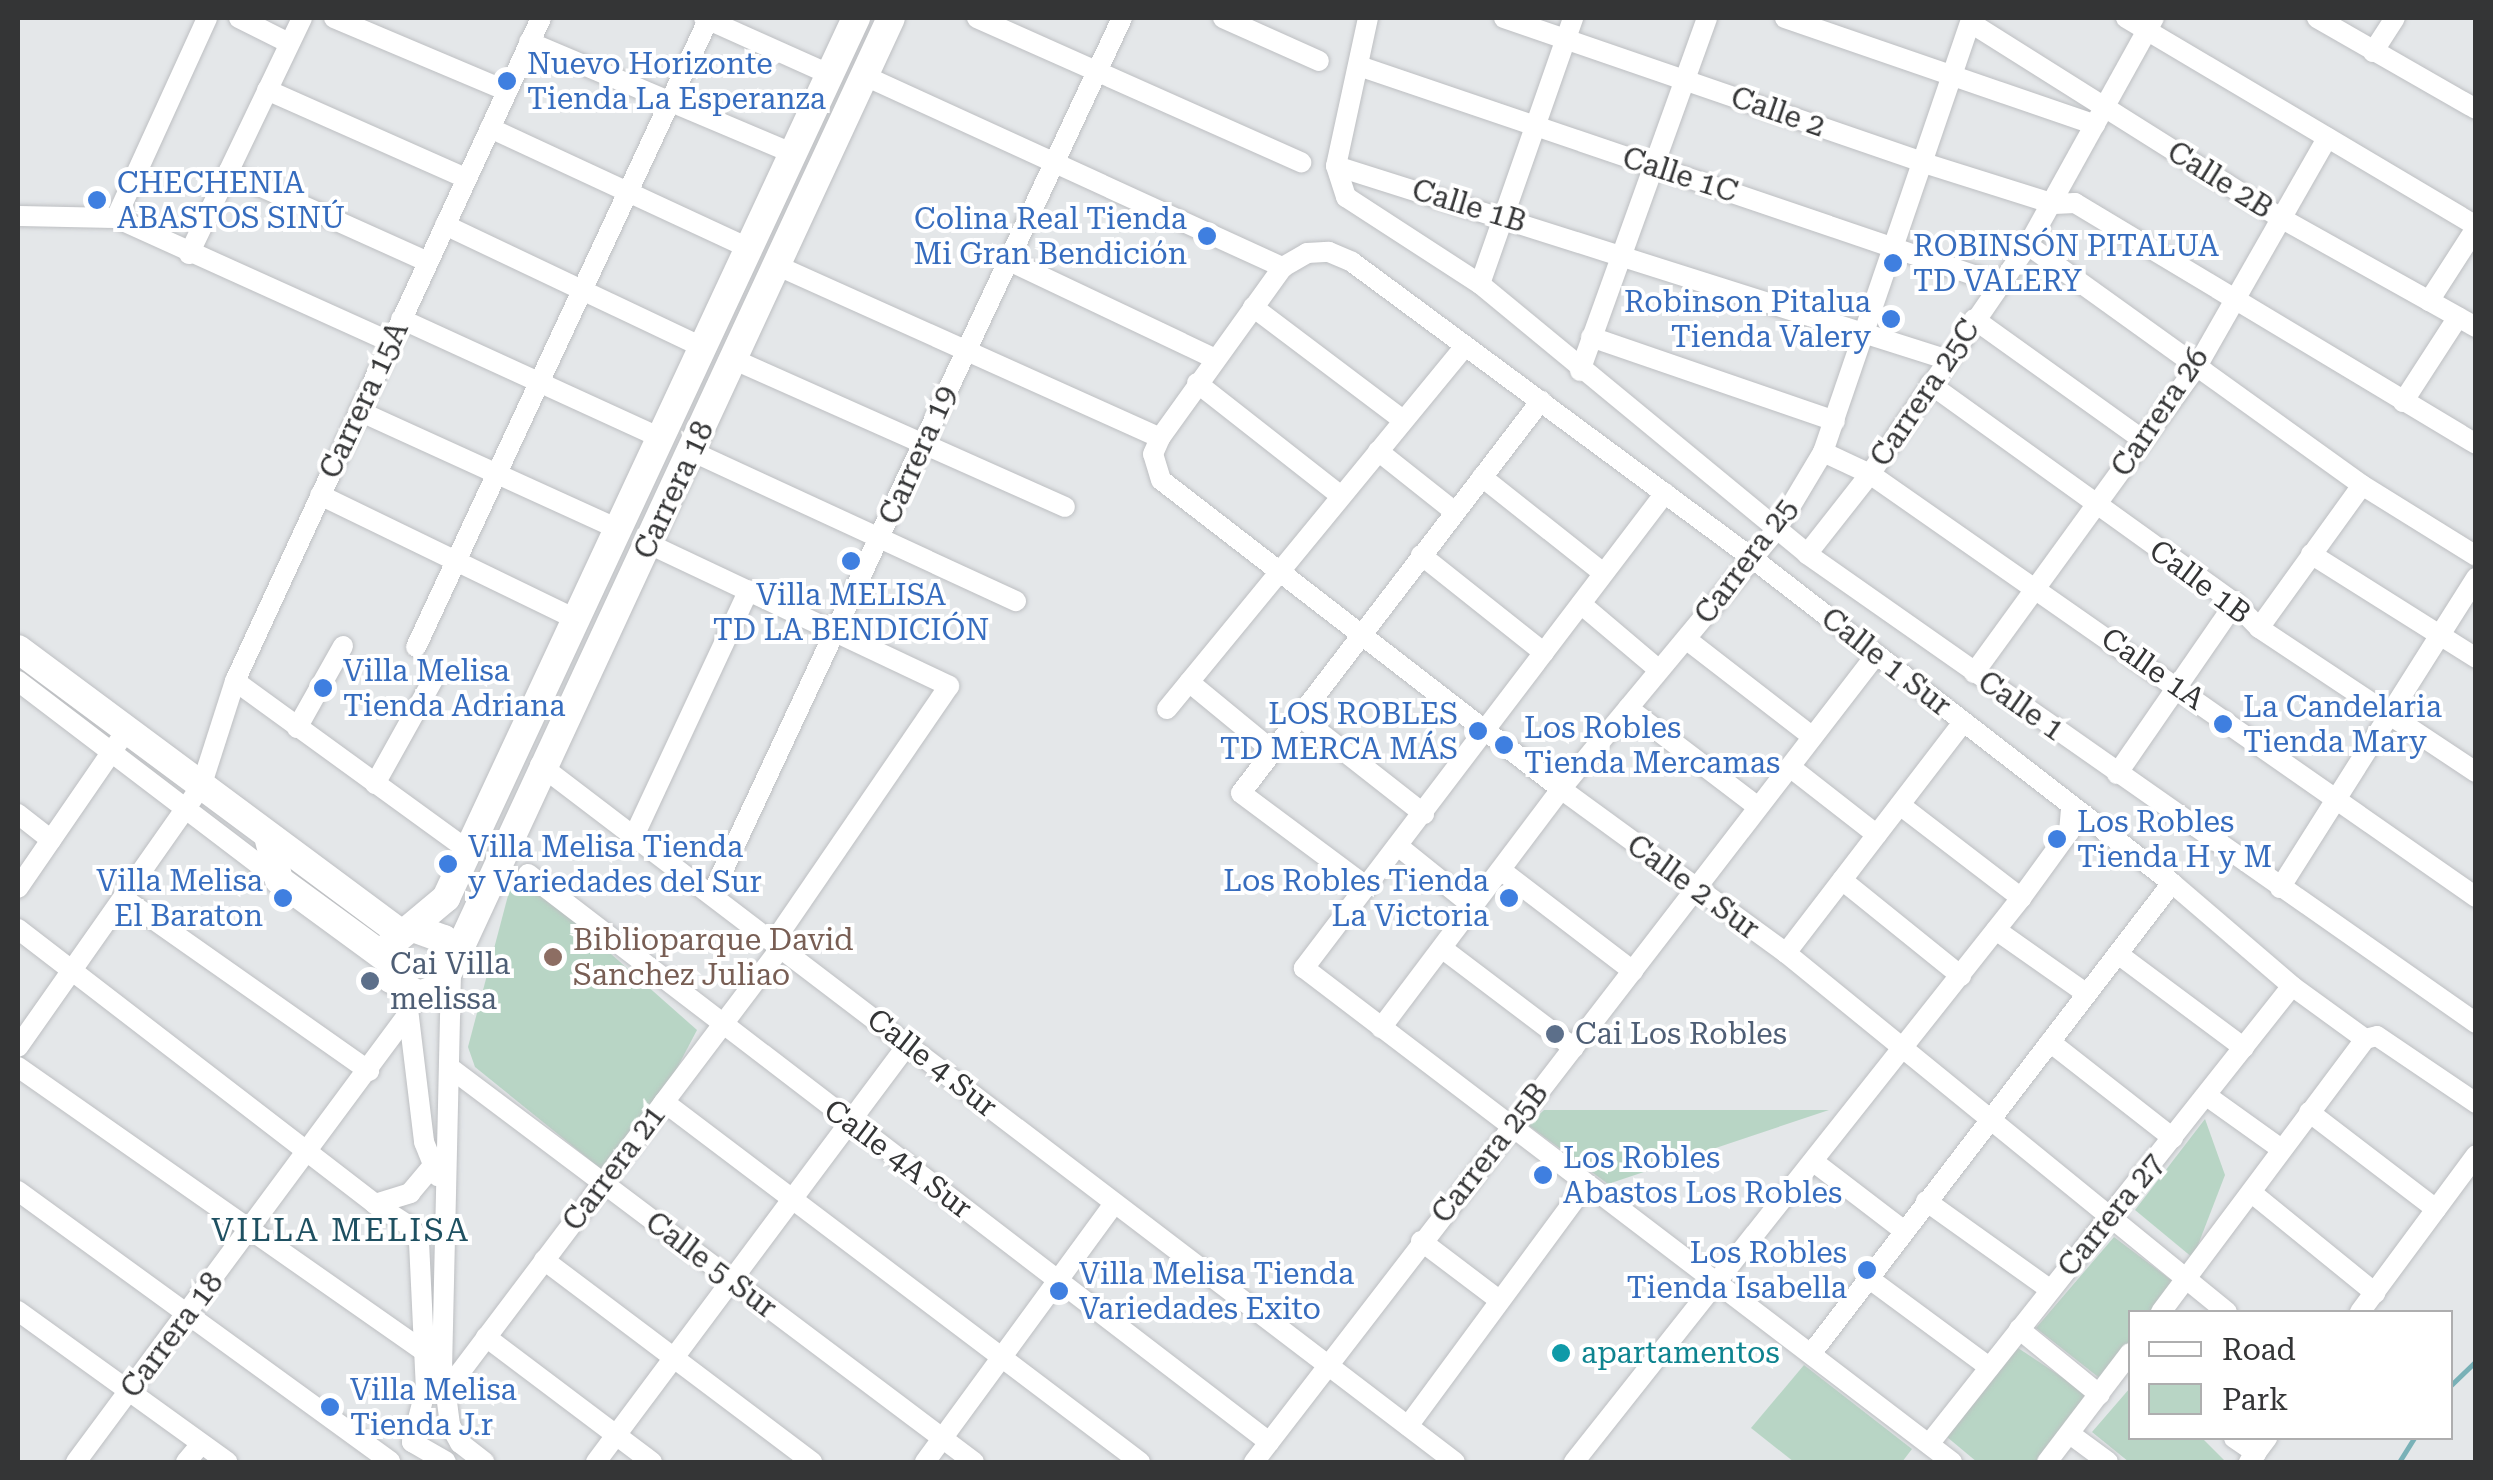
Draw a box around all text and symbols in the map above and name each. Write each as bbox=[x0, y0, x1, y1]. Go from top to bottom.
place label: Nuevo Horizonte Tienda La Esperanza bbox=[527, 46, 826, 116]
marker: Nuevo Horizonte Tienda La Esperanza bbox=[496, 70, 518, 92]
street label: Calle 2 bbox=[1726, 79, 1830, 145]
street label: Calle 2B bbox=[2161, 134, 2279, 226]
street label: Calle 1C bbox=[1618, 140, 1742, 210]
place label: CHECHENIA ABASTOS SINÚ bbox=[117, 165, 345, 236]
street label: Calle 1B bbox=[1408, 172, 1530, 240]
marker: CHECHENIA ABASTOS SINÚ bbox=[86, 189, 108, 211]
place label: Colina Real Tienda Mi Gran Bendición bbox=[914, 201, 1187, 272]
marker: Colina Real Tienda Mi Gran Bendición bbox=[1196, 225, 1218, 247]
place label: ROBINSÓN PITALUA TD VALERY bbox=[1913, 228, 2219, 298]
marker: ROBINSÓN PITALUA TD VALERY bbox=[1882, 252, 1904, 274]
place label: Robinson Pitalua Tienda Valery bbox=[1624, 284, 1871, 354]
marker: Robinson Pitalua Tienda Valery bbox=[1880, 308, 1902, 330]
street label: Carrera 25C bbox=[1863, 313, 1987, 473]
street label: Carrera 15A bbox=[312, 316, 416, 484]
street label: Carrera 26 bbox=[2104, 341, 2216, 483]
street label: Carrera 19 bbox=[871, 380, 965, 530]
street label: Carrera 18 bbox=[626, 415, 722, 565]
street label: Carrera 25 bbox=[1687, 491, 1805, 631]
street label: Calle 1B bbox=[2142, 532, 2258, 632]
marker: Villa MELISA TD LA BENDICIÓN bbox=[840, 550, 862, 572]
place label: Villa MELISA TD LA BENDICIÓN bbox=[713, 577, 989, 648]
street label: Calle 1 Sur bbox=[1814, 600, 1958, 724]
street label: Calle 1A bbox=[2094, 620, 2212, 718]
place label: Villa Melisa Tienda Adriana bbox=[343, 653, 566, 724]
street label: Calle 1 bbox=[1971, 663, 2071, 749]
marker: Villa Melisa Tienda Adriana bbox=[312, 677, 334, 699]
place label: La Candelaria Tienda Mary bbox=[2243, 689, 2442, 760]
place label: LOS ROBLES TD MERCA MÁS bbox=[1220, 696, 1458, 766]
place label: Los Robles Tienda Mercamas bbox=[1524, 710, 1780, 780]
marker: La Candelaria Tienda Mary bbox=[2212, 713, 2234, 735]
marker: LOS ROBLES TD MERCA MÁS bbox=[1467, 720, 1489, 742]
marker: Los Robles Tienda Mercamas bbox=[1493, 734, 1515, 756]
place label: Los Robles Tienda H y M bbox=[2077, 804, 2272, 874]
street label: Calle 2 Sur bbox=[1620, 827, 1766, 947]
marker: Los Robles Tienda H y M bbox=[2046, 828, 2068, 850]
place label: Villa Melisa Tienda y Variedades del Sur bbox=[468, 829, 762, 900]
marker: Villa Melisa Tienda y Variedades del Sur bbox=[437, 853, 459, 875]
place label: Villa Melisa El Baraton bbox=[96, 863, 263, 934]
place label: Los Robles Tienda La Victoria bbox=[1223, 863, 1489, 934]
marker: Villa Melisa El Baraton bbox=[272, 887, 294, 909]
marker: Los Robles Tienda La Victoria bbox=[1498, 887, 1520, 909]
place label: Biblioparque David Sanchez Juliao bbox=[573, 922, 854, 992]
place label: Cai Villa melissa bbox=[390, 946, 510, 1016]
marker: Biblioparque David Sanchez Juliao bbox=[542, 946, 564, 968]
marker: Cai Villa melissa bbox=[359, 970, 381, 992]
street label: Calle 4 Sur bbox=[860, 1001, 1004, 1125]
place label: Cai Los Robles bbox=[1575, 1016, 1787, 1052]
marker: Cai Los Robles bbox=[1544, 1023, 1566, 1045]
street label: Carrera 25B bbox=[1424, 1076, 1556, 1230]
street label: Calle 4A Sur bbox=[817, 1092, 979, 1226]
street label: Carrera 21 bbox=[555, 1098, 673, 1238]
place label: Los Robles Abastos Los Robles bbox=[1563, 1140, 1842, 1210]
street label: Carrera 27 bbox=[2050, 1146, 2172, 1284]
marker: Los Robles Abastos Los Robles bbox=[1532, 1164, 1554, 1186]
street label: Calle 5 Sur bbox=[638, 1204, 784, 1326]
district label: VILLA MELISA bbox=[211, 1211, 471, 1249]
place label: Los Robles Tienda Isabella bbox=[1627, 1235, 1847, 1306]
place label: Villa Melisa Tienda Variedades Exito bbox=[1079, 1256, 1354, 1326]
marker: Los Robles Tienda Isabella bbox=[1856, 1259, 1878, 1281]
street label: Carrera 18 bbox=[113, 1265, 231, 1405]
marker: Villa Melisa Tienda Variedades Exito bbox=[1048, 1280, 1070, 1302]
legend bbox=[2128, 1310, 2453, 1440]
text: Road bbox=[2222, 1332, 2296, 1367]
place label: apartamentos bbox=[1581, 1335, 1780, 1371]
marker: apartamentos bbox=[1550, 1342, 1572, 1364]
place label: Villa Melisa Tienda J.r bbox=[350, 1372, 517, 1442]
text: Park bbox=[2222, 1382, 2288, 1417]
marker: Villa Melisa Tienda J.r bbox=[319, 1396, 341, 1418]

